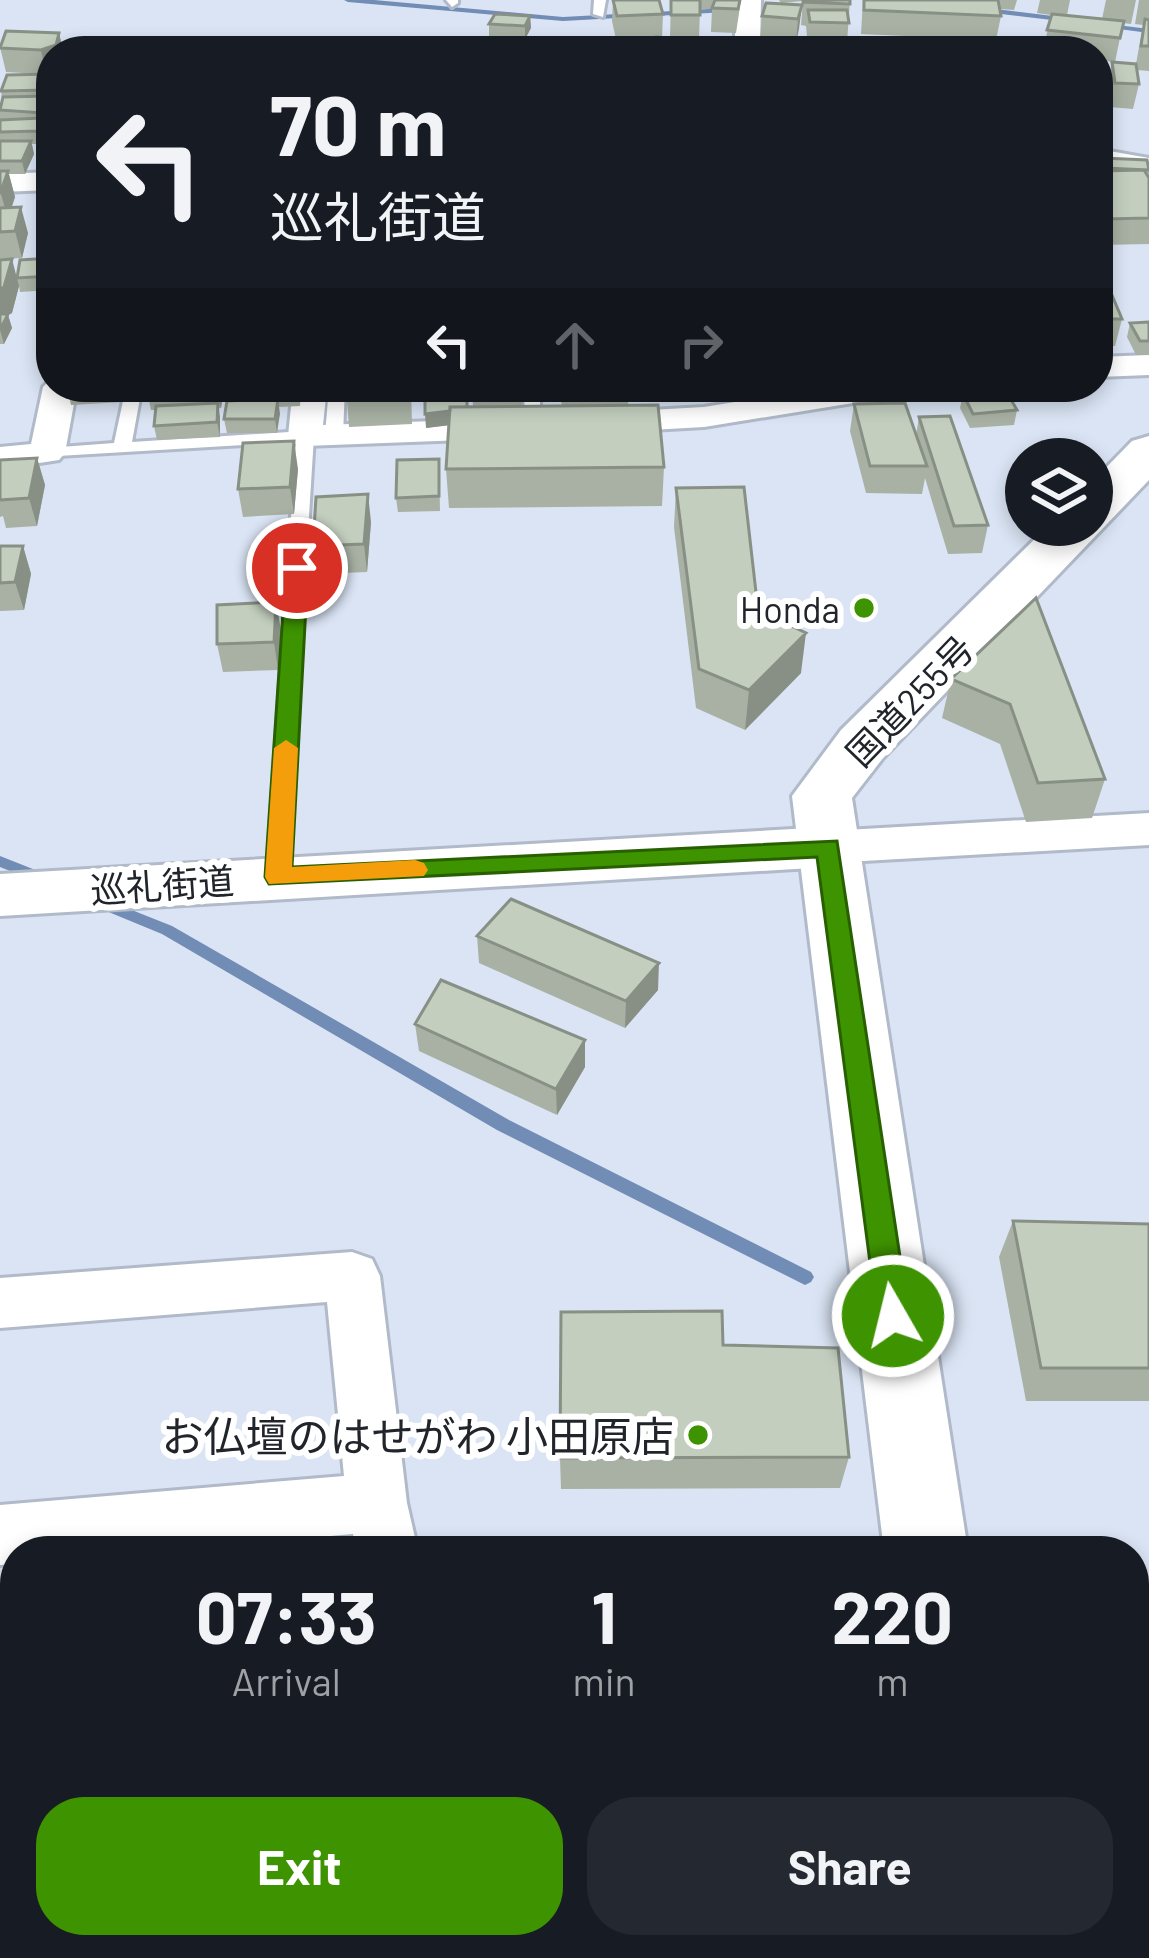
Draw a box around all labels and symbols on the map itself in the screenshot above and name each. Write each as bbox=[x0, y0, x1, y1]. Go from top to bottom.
pin bbox=[246, 517, 348, 619]
place label: Honda bbox=[740, 587, 840, 630]
marker: Honda bbox=[851, 595, 877, 621]
street label: 国道255号 bbox=[836, 626, 982, 774]
street label: 巡礼街道 bbox=[89, 858, 235, 910]
position arrow bbox=[830, 1253, 956, 1379]
place label: お仏壇のはせがわ 小田原店 bbox=[162, 1410, 674, 1460]
marker: お仏壇のはせがわ 小田原店 bbox=[685, 1422, 711, 1448]

